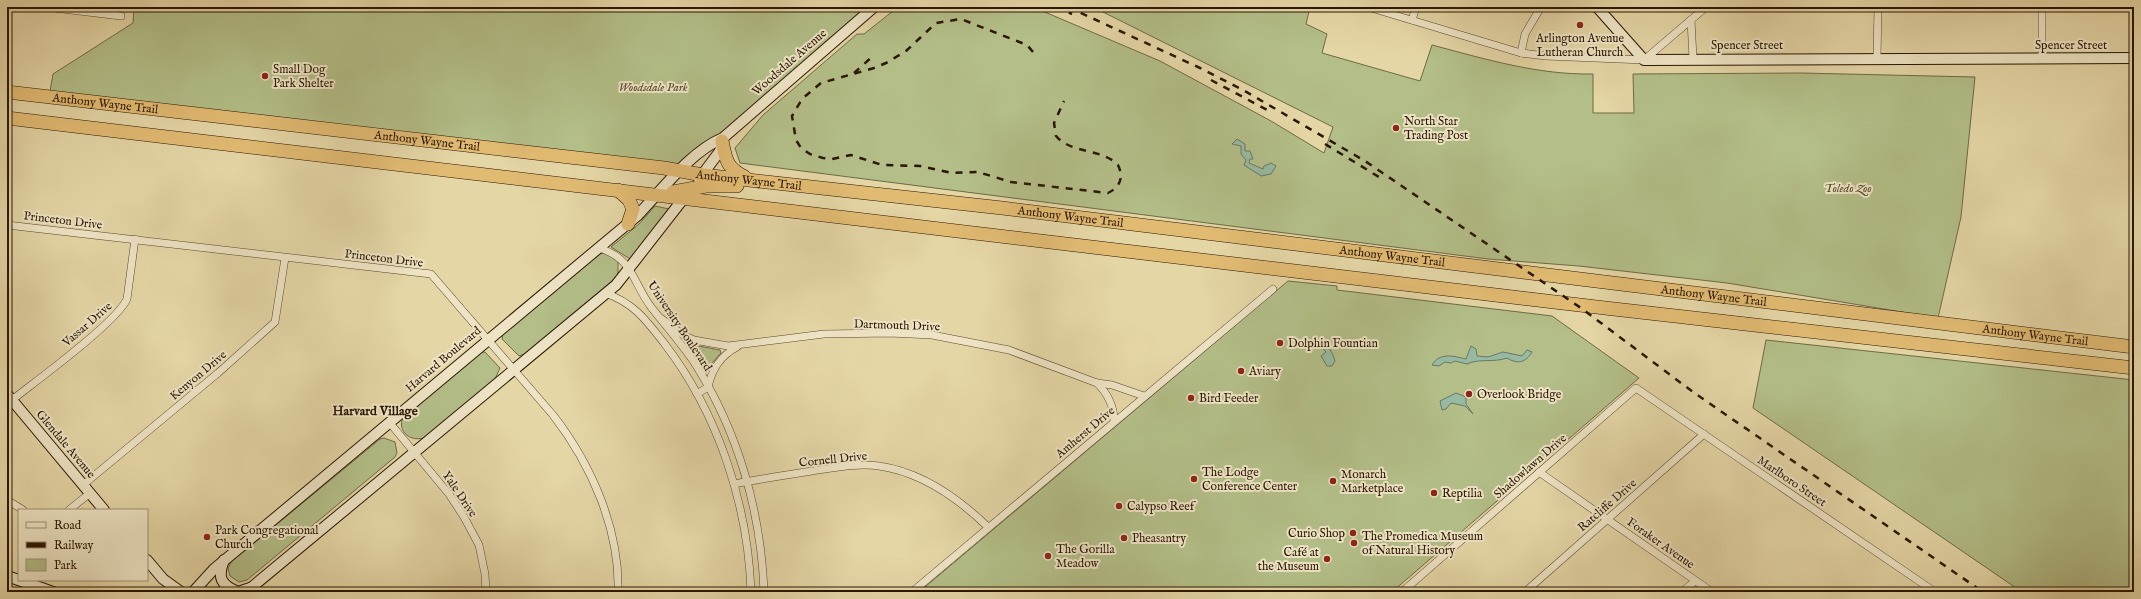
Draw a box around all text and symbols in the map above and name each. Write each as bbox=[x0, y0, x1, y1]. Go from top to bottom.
marker: Arlington Avenue Lutheran Church bbox=[1575, 20, 1585, 30]
street label: Woodsdale Avenue bbox=[749, 26, 830, 99]
place label: Arlington Avenue Lutheran Church bbox=[1535, 31, 1625, 60]
street label: Spencer Street bbox=[1711, 38, 1783, 54]
street label: Spencer Street bbox=[2035, 38, 2107, 54]
place label: Small Dog Park Shelter bbox=[273, 62, 334, 91]
marker: Small Dog Park Shelter bbox=[260, 71, 270, 81]
park label: Woodsdale Park bbox=[618, 80, 688, 95]
street label: Anthony Wayne Trail bbox=[51, 90, 160, 118]
place label: North Star Trading Post bbox=[1404, 114, 1468, 143]
marker: North Star Trading Post bbox=[1391, 123, 1401, 133]
street label: Anthony Wayne Trail bbox=[372, 127, 482, 155]
street label: Anthony Wayne Trail bbox=[694, 167, 803, 194]
park label: Toledo Zoo bbox=[1824, 181, 1872, 197]
street label: Anthony Wayne Trail bbox=[1016, 203, 1125, 231]
street label: Princeton Drive bbox=[23, 208, 104, 233]
street label: Anthony Wayne Trail bbox=[1337, 242, 1447, 270]
street label: Princeton Drive bbox=[344, 246, 425, 271]
street label: University Boulevard bbox=[644, 278, 716, 375]
street label: Anthony Wayne Trail bbox=[1659, 282, 1768, 310]
street label: Vassar Drive bbox=[59, 298, 116, 351]
street label: Dartmouth Drive bbox=[854, 316, 941, 335]
street label: Anthony Wayne Trail bbox=[1981, 321, 2090, 349]
street label: Harvard Boulevard bbox=[402, 323, 485, 395]
place label: Dolphin Fountian bbox=[1288, 336, 1378, 352]
marker: Dolphin Fountian bbox=[1275, 338, 1285, 348]
street label: Kenyon Drive bbox=[167, 347, 230, 403]
place label: Aviary bbox=[1248, 364, 1281, 379]
marker: Aviary bbox=[1236, 366, 1246, 376]
place label: Overlook Bridge bbox=[1477, 387, 1562, 402]
marker: Overlook Bridge bbox=[1464, 389, 1474, 399]
place label: Bird Feeder bbox=[1199, 391, 1259, 406]
marker: Bird Feeder bbox=[1186, 393, 1196, 403]
district label: Harvard Village bbox=[332, 403, 418, 420]
street label: Amherst Drive bbox=[1052, 403, 1118, 462]
street label: Glendale Avenue bbox=[33, 407, 99, 482]
street label: Shadowlawn Drive bbox=[1491, 430, 1570, 502]
street label: Cornell Drive bbox=[798, 448, 868, 471]
street label: Marlboro Street bbox=[1754, 453, 1829, 510]
place label: The Lodge Conference Center bbox=[1202, 465, 1298, 494]
place label: Monarch Marketplace bbox=[1341, 467, 1404, 497]
street label: Yale Drive bbox=[439, 468, 481, 521]
marker: The Lodge Conference Center bbox=[1189, 474, 1199, 484]
street label: Ratcliffe Drive bbox=[1575, 475, 1640, 535]
marker: Monarch Marketplace bbox=[1328, 476, 1338, 486]
place label: Reptilia bbox=[1442, 486, 1483, 502]
marker: Reptilia bbox=[1429, 488, 1439, 498]
place label: Calypso Reef bbox=[1127, 499, 1197, 515]
marker: Calypso Reef bbox=[1114, 501, 1124, 511]
legend bbox=[18, 509, 148, 581]
street label: Foraker Avenue bbox=[1624, 515, 1698, 573]
text: Road bbox=[54, 518, 82, 533]
place label: Park Congregational Church bbox=[215, 523, 319, 552]
place label: Curio Shop bbox=[1288, 526, 1345, 542]
marker: Curio Shop bbox=[1348, 528, 1358, 538]
place label: The Promedica Museum of Natural History bbox=[1362, 529, 1483, 558]
place label: Pheasantry bbox=[1132, 531, 1186, 546]
marker: Park Congregational Church bbox=[202, 532, 212, 542]
marker: Pheasantry bbox=[1119, 533, 1129, 543]
text: Railway bbox=[54, 538, 93, 553]
marker: The Promedica Museum of Natural History bbox=[1349, 538, 1359, 548]
place label: The Gorilla Meadow bbox=[1056, 542, 1115, 571]
place label: Café at the Museum bbox=[1258, 545, 1319, 574]
marker: The Gorilla Meadow bbox=[1043, 551, 1053, 561]
marker: Café at the Museum bbox=[1322, 554, 1332, 564]
text: Park bbox=[54, 558, 77, 573]

